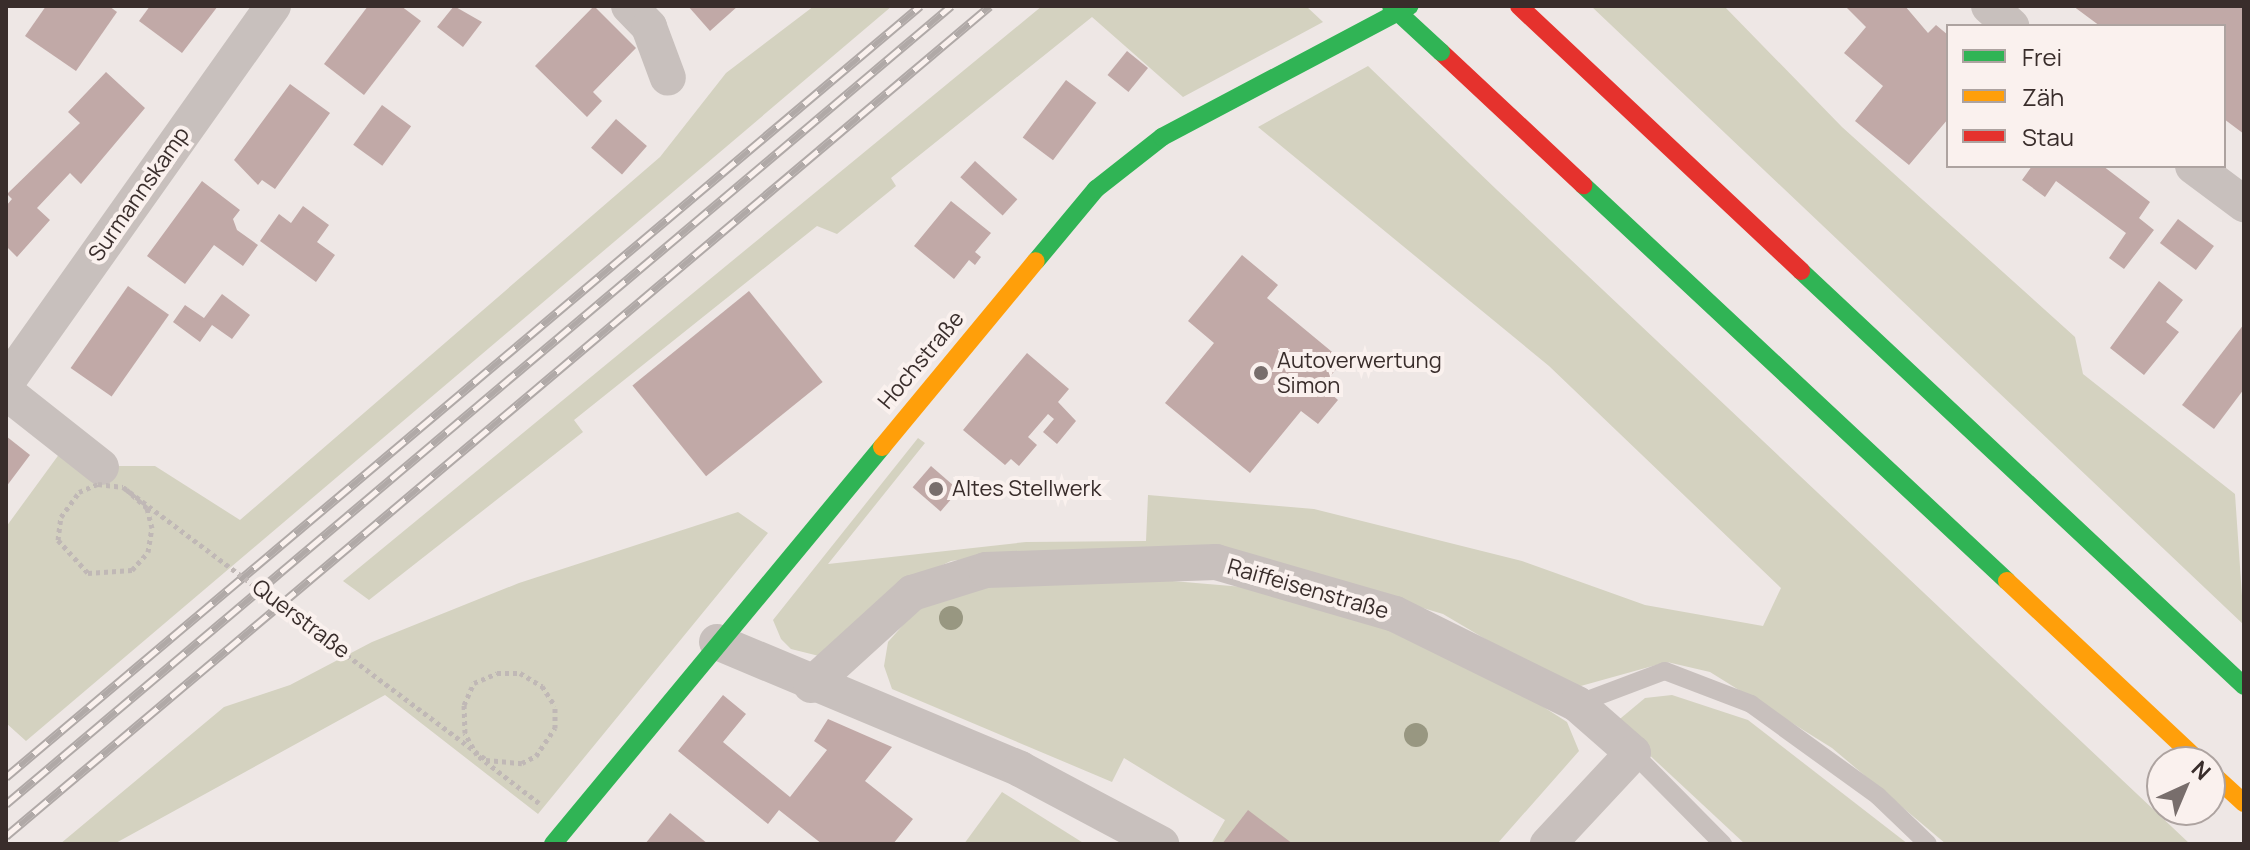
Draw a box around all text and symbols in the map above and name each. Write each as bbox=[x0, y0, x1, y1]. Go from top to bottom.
legend bbox=[1946, 24, 2226, 168]
text: Frei bbox=[2022, 40, 2062, 73]
text: Zäh bbox=[2022, 80, 2064, 113]
text: Stau bbox=[2022, 120, 2074, 153]
street label: Surmannskamp bbox=[83, 122, 195, 266]
street label: Hochstraße bbox=[873, 306, 969, 414]
place label: Autoverwertung Simon bbox=[1277, 347, 1442, 398]
marker: Autoverwertung Simon bbox=[1252, 364, 1270, 382]
place label: Altes Stellwerk bbox=[952, 476, 1101, 502]
marker: Altes Stellwerk bbox=[927, 480, 945, 498]
street label: Raiffeisenstraße bbox=[1224, 553, 1392, 625]
street label: Querstraße bbox=[247, 574, 355, 664]
north arrow bbox=[2146, 746, 2226, 826]
text: N bbox=[2185, 754, 2217, 786]

